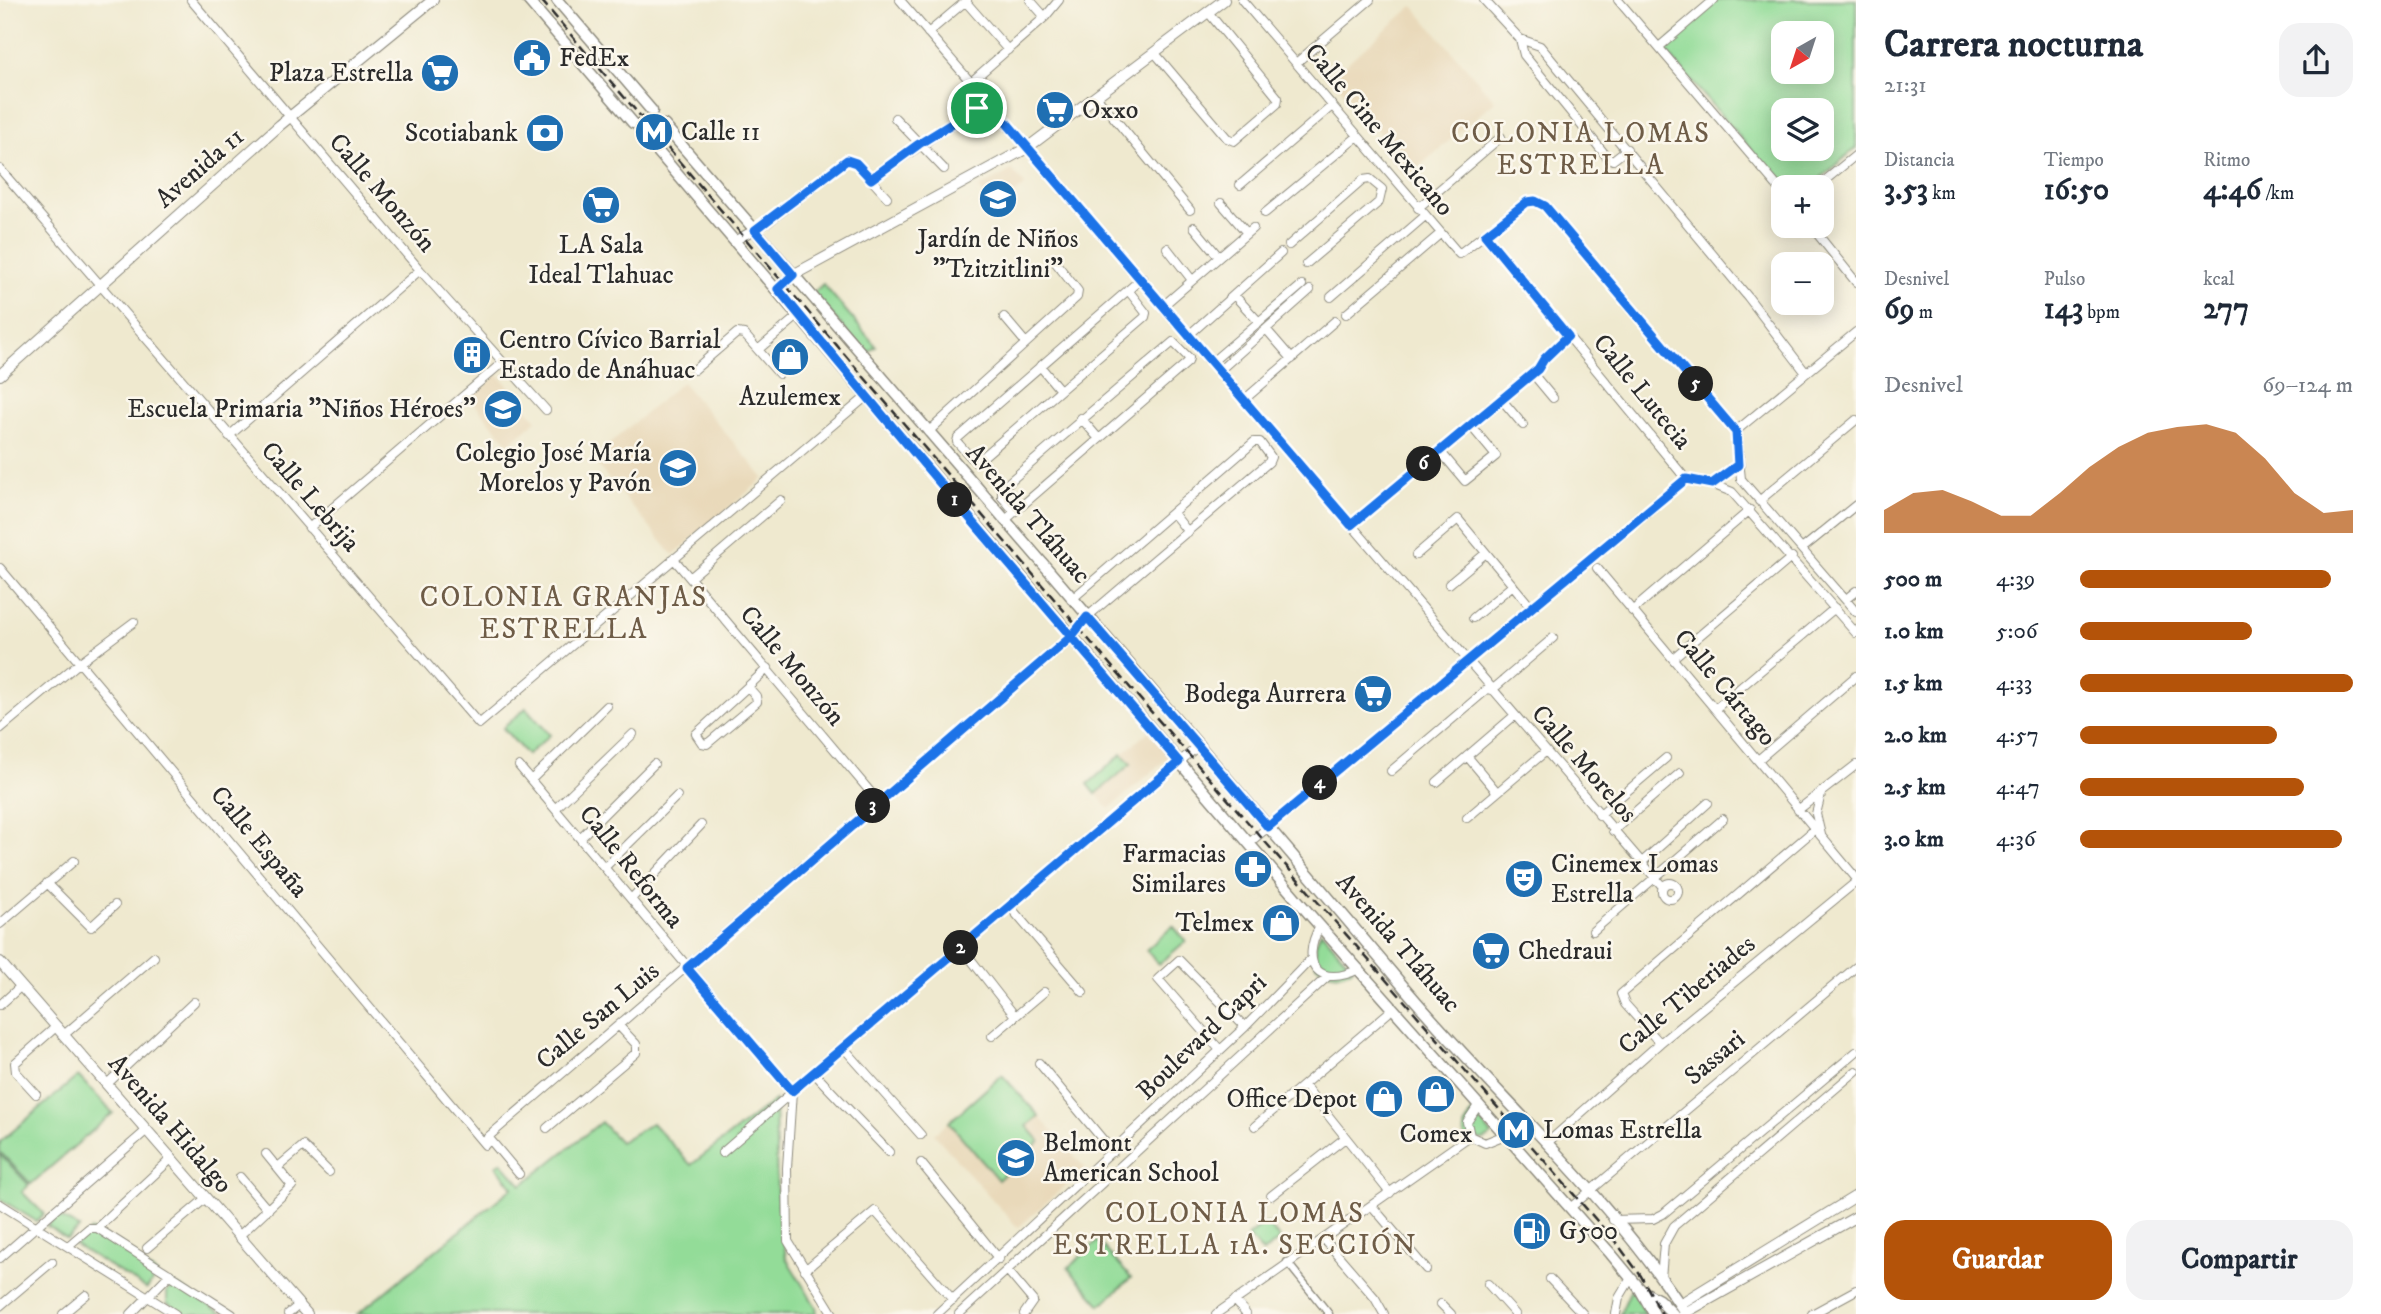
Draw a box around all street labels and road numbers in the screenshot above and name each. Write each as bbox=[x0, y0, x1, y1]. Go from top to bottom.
street label: Calle Cine Mexicano bbox=[1297, 37, 1461, 223]
street label: Avenida 11 bbox=[149, 120, 251, 216]
street label: Calle Monzón bbox=[321, 127, 443, 260]
street label: Calle Lutecia bbox=[1585, 327, 1699, 457]
street label: Calle Lebrija bbox=[253, 435, 367, 559]
street label: Avenida Tláhuac bbox=[958, 437, 1098, 591]
street label: Calle Monzón bbox=[732, 599, 852, 733]
street label: Calle Cártago bbox=[1666, 623, 1784, 753]
street label: Calle Morelos bbox=[1524, 698, 1644, 830]
street label: Calle España bbox=[203, 779, 315, 905]
street label: Calle Reforma bbox=[571, 799, 691, 935]
street label: Avenida Tláhuac bbox=[1328, 866, 1468, 1020]
street label: Calle Tiberiades bbox=[1612, 928, 1762, 1062]
street label: Calle San Luis bbox=[530, 955, 666, 1077]
street label: Boulevard Capri bbox=[1130, 967, 1274, 1107]
street label: Sassari bbox=[1678, 1023, 1752, 1093]
street label: Avenida Hidalgo bbox=[101, 1048, 239, 1200]

